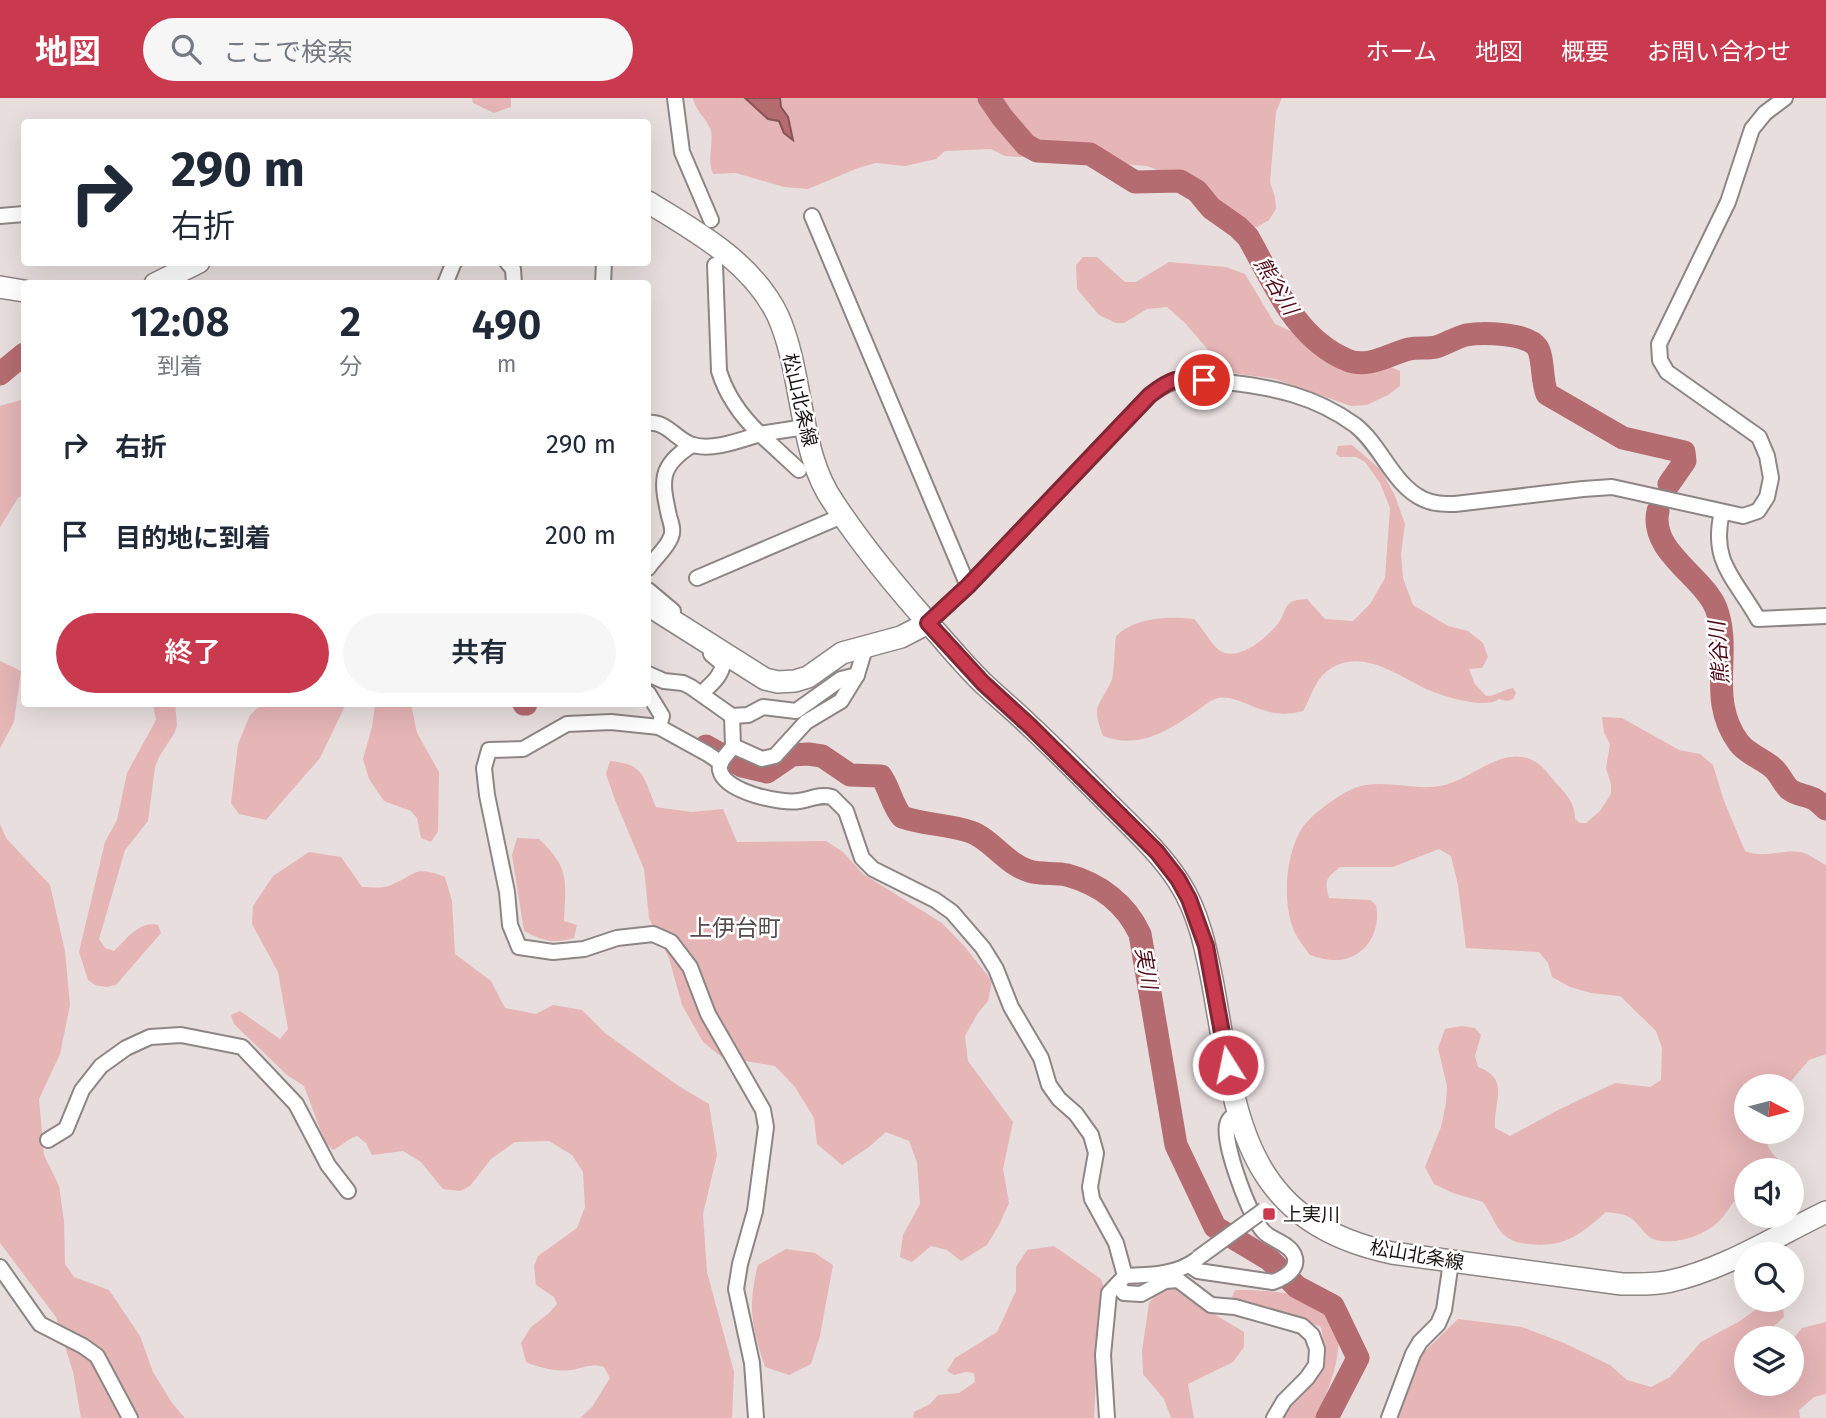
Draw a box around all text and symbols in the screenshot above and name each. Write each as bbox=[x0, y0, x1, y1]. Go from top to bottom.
search box bbox=[143, 18, 633, 81]
icon: search bbox=[167, 30, 205, 68]
text: 地図 bbox=[35, 32, 101, 72]
text: ここで検索 bbox=[223, 37, 353, 68]
text: ホーム bbox=[1366, 38, 1437, 66]
text: 地図 bbox=[1475, 38, 1523, 66]
text: 概要 bbox=[1561, 38, 1609, 66]
text: お問い合わせ bbox=[1647, 38, 1791, 66]
text: 290 m bbox=[171, 140, 305, 199]
icon: right bbox=[56, 147, 147, 238]
text: 右折 bbox=[171, 207, 235, 245]
water label: 熊谷川 bbox=[1249, 252, 1304, 321]
text: 12:08 bbox=[130, 297, 230, 347]
text: 2 bbox=[340, 297, 361, 347]
text: 490 bbox=[471, 300, 542, 350]
text: m bbox=[497, 350, 516, 378]
pin bbox=[1174, 350, 1234, 410]
street label: 松山北条線 bbox=[778, 351, 822, 449]
text: 到着 bbox=[157, 352, 203, 380]
text: 分 bbox=[339, 352, 362, 380]
icon: arrive bbox=[1185, 361, 1223, 399]
icon: right bbox=[56, 426, 94, 464]
text: 290 m bbox=[546, 429, 616, 460]
text: 右折 bbox=[115, 432, 167, 463]
icon: arrive bbox=[56, 517, 94, 555]
text: 200 m bbox=[545, 520, 616, 551]
text: 目的地に到着 bbox=[115, 523, 271, 554]
button: 終了 bbox=[56, 613, 329, 693]
button: 共有 bbox=[343, 613, 616, 693]
water label: 熊谷川 bbox=[1704, 619, 1734, 685]
district label: 上伊台町 bbox=[689, 914, 781, 942]
water label: 実川 bbox=[1130, 945, 1163, 993]
position arrow bbox=[1191, 1028, 1265, 1102]
north arrow bbox=[1734, 1074, 1804, 1144]
map controls bbox=[1734, 1074, 1804, 1396]
button: sound bbox=[1734, 1158, 1804, 1228]
place label: 上実川 bbox=[1283, 1203, 1340, 1226]
marker: 上実川 bbox=[1261, 1206, 1277, 1222]
street label: 松山北条線 bbox=[1368, 1235, 1466, 1275]
button: search bbox=[1734, 1242, 1804, 1312]
button: layers bbox=[1734, 1326, 1804, 1396]

